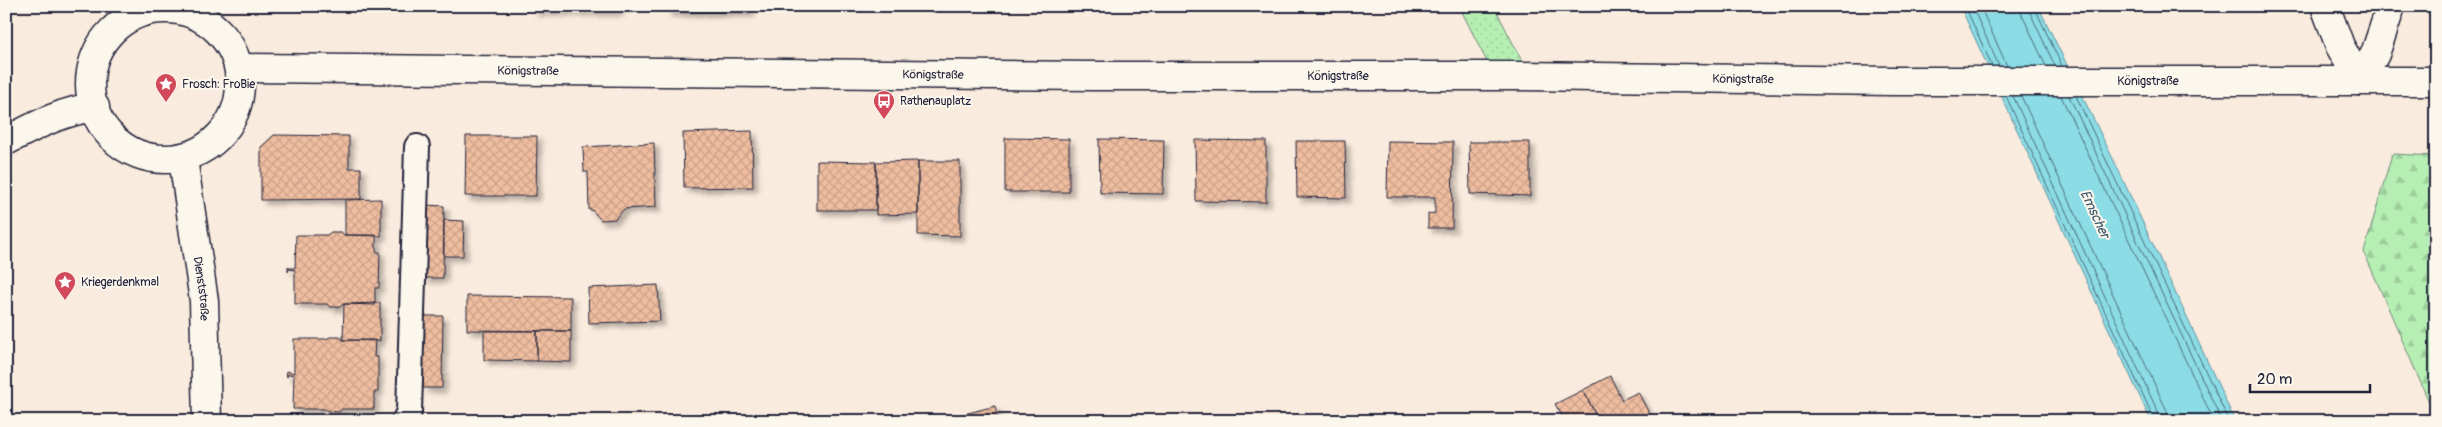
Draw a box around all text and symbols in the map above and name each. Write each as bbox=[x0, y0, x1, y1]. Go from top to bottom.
street label: Königstraße bbox=[497, 63, 559, 78]
street label: Königstraße bbox=[902, 67, 964, 82]
street label: Königstraße bbox=[1307, 69, 1369, 84]
street label: Königstraße bbox=[1712, 71, 1774, 87]
place icon: Frosch: FroBie bbox=[154, 72, 178, 103]
street label: Königstraße bbox=[2117, 74, 2179, 89]
place label: Frosch: FroBie bbox=[182, 77, 255, 92]
bus stop icon: Rathenauplatz bbox=[872, 89, 896, 120]
place label: Rathenauplatz bbox=[900, 94, 971, 109]
water label: Emscher bbox=[2076, 187, 2114, 243]
street label: Dienststraße bbox=[190, 255, 212, 321]
place icon: Kriegerdenkmal bbox=[53, 270, 77, 301]
place label: Kriegerdenkmal bbox=[81, 275, 159, 290]
scale bar bbox=[2250, 362, 2370, 394]
text: 20 m bbox=[2257, 370, 2292, 389]

